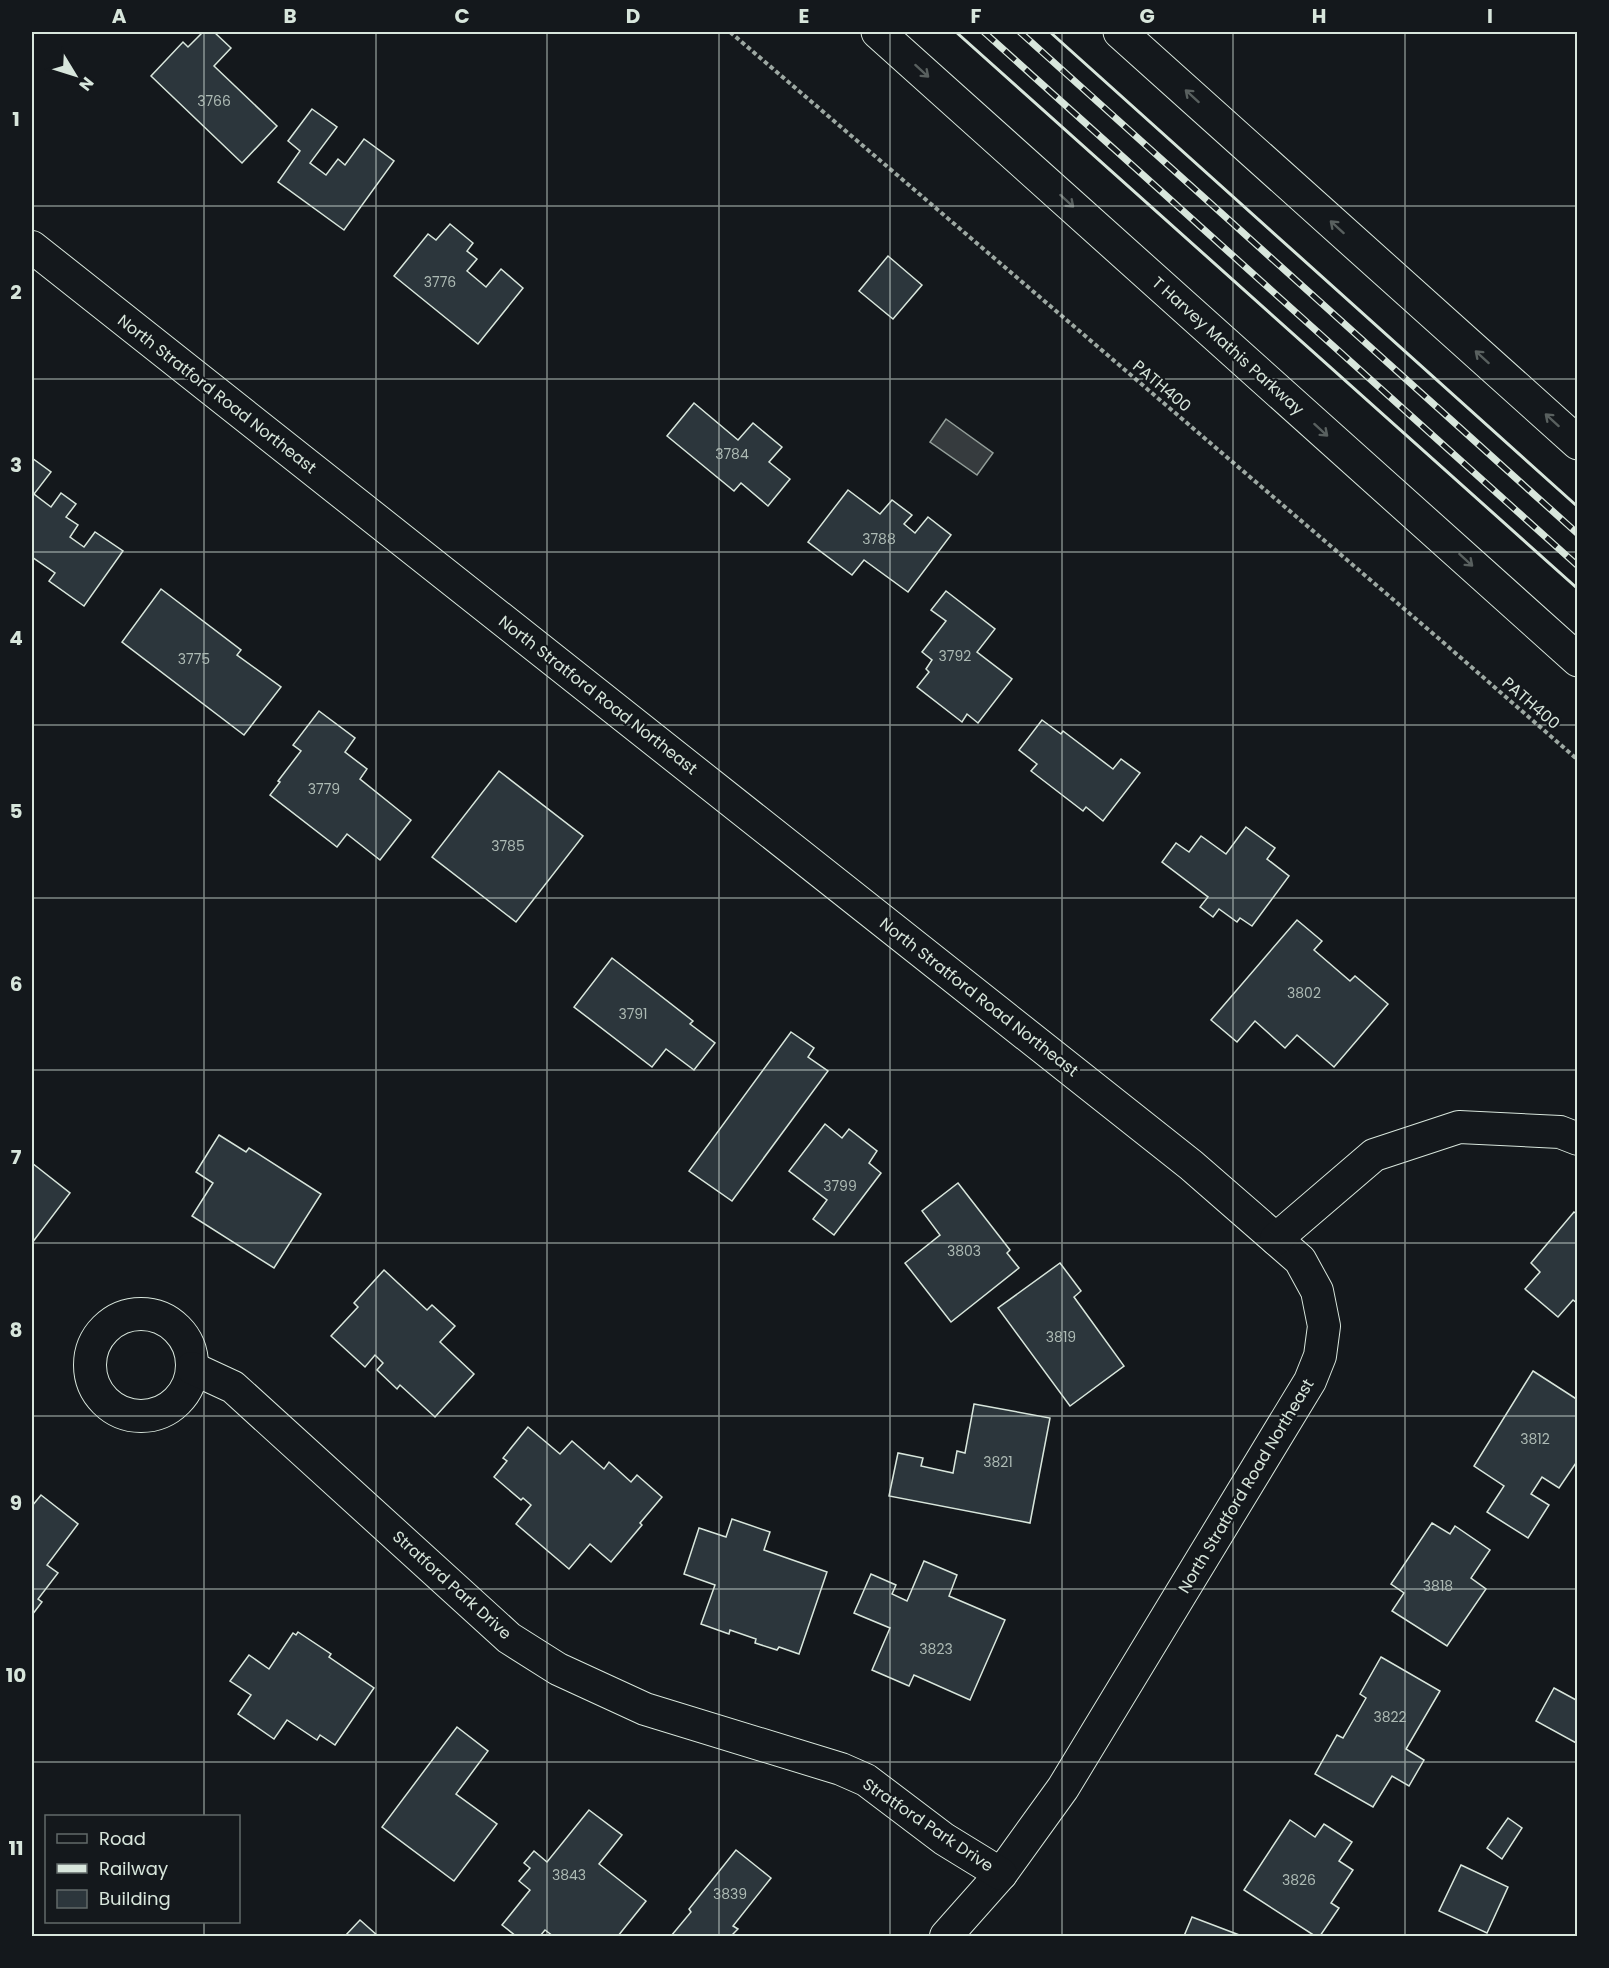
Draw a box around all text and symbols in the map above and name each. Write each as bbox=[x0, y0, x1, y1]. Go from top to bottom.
text: A bbox=[112, 2, 127, 30]
text: B bbox=[283, 2, 297, 30]
text: C bbox=[454, 2, 470, 30]
text: D bbox=[626, 2, 640, 30]
text: E bbox=[799, 2, 809, 30]
text: F bbox=[971, 2, 982, 30]
text: G bbox=[1139, 2, 1155, 30]
text: H bbox=[1312, 2, 1326, 30]
text: I bbox=[1487, 2, 1493, 30]
north arrow bbox=[45, 45, 105, 105]
one-way arrow bbox=[914, 64, 929, 78]
text: N bbox=[74, 72, 99, 96]
one-way arrow bbox=[1185, 89, 1200, 103]
house number: 3766 bbox=[197, 91, 231, 111]
text: 1 bbox=[12, 105, 20, 133]
one-way arrow bbox=[1059, 194, 1074, 208]
one-way arrow bbox=[1330, 220, 1345, 234]
street label: T Harvey Mathis Parkway bbox=[1147, 271, 1309, 421]
house number: 3776 bbox=[424, 272, 456, 292]
text: 2 bbox=[10, 278, 22, 306]
street label: North Stratford Road Northeast bbox=[113, 309, 321, 479]
one-way arrow bbox=[1475, 350, 1490, 364]
street label: PATH400 bbox=[1128, 355, 1196, 417]
one-way arrow bbox=[1544, 413, 1559, 427]
one-way arrow bbox=[1313, 423, 1328, 437]
house number: 3784 bbox=[715, 444, 749, 464]
text: 3 bbox=[10, 451, 22, 479]
house number: 3788 bbox=[862, 529, 896, 549]
one-way arrow bbox=[1458, 553, 1473, 567]
street label: North Stratford Road Northeast bbox=[494, 610, 702, 780]
text: 4 bbox=[9, 624, 23, 652]
house number: 3792 bbox=[939, 646, 971, 666]
house number: 3775 bbox=[178, 649, 210, 669]
street label: PATH400 bbox=[1497, 671, 1565, 735]
house number: 3779 bbox=[308, 779, 340, 799]
text: 5 bbox=[10, 797, 23, 825]
house number: 3785 bbox=[491, 836, 525, 856]
street label: North Stratford Road Northeast bbox=[875, 912, 1083, 1082]
text: 6 bbox=[10, 970, 22, 998]
house number: 3802 bbox=[1287, 983, 1321, 1003]
house number: 3791 bbox=[618, 1004, 648, 1024]
text: 7 bbox=[11, 1143, 22, 1171]
house number: 3799 bbox=[823, 1176, 857, 1196]
house number: 3803 bbox=[947, 1241, 981, 1261]
text: 8 bbox=[10, 1316, 22, 1344]
house number: 3819 bbox=[1046, 1327, 1076, 1347]
street label: North Stratford Road Northeast bbox=[1173, 1374, 1319, 1598]
house number: 3812 bbox=[1520, 1429, 1550, 1449]
house number: 3821 bbox=[983, 1452, 1013, 1472]
text: 9 bbox=[10, 1489, 22, 1517]
street label: Stratford Park Drive bbox=[387, 1525, 517, 1645]
house number: 3818 bbox=[1423, 1576, 1453, 1596]
house number: 3823 bbox=[919, 1639, 953, 1659]
text: 10 bbox=[6, 1661, 26, 1689]
house number: 3822 bbox=[1373, 1707, 1407, 1727]
street label: Stratford Park Drive bbox=[858, 1773, 998, 1877]
legend bbox=[45, 1815, 240, 1923]
text: Road bbox=[99, 1826, 146, 1851]
text: 11 bbox=[8, 1834, 24, 1862]
text: Railway bbox=[99, 1856, 168, 1881]
house number: 3843 bbox=[552, 1865, 586, 1885]
house number: 3826 bbox=[1282, 1870, 1316, 1890]
house number: 3839 bbox=[713, 1884, 747, 1904]
text: Building bbox=[99, 1886, 171, 1911]

